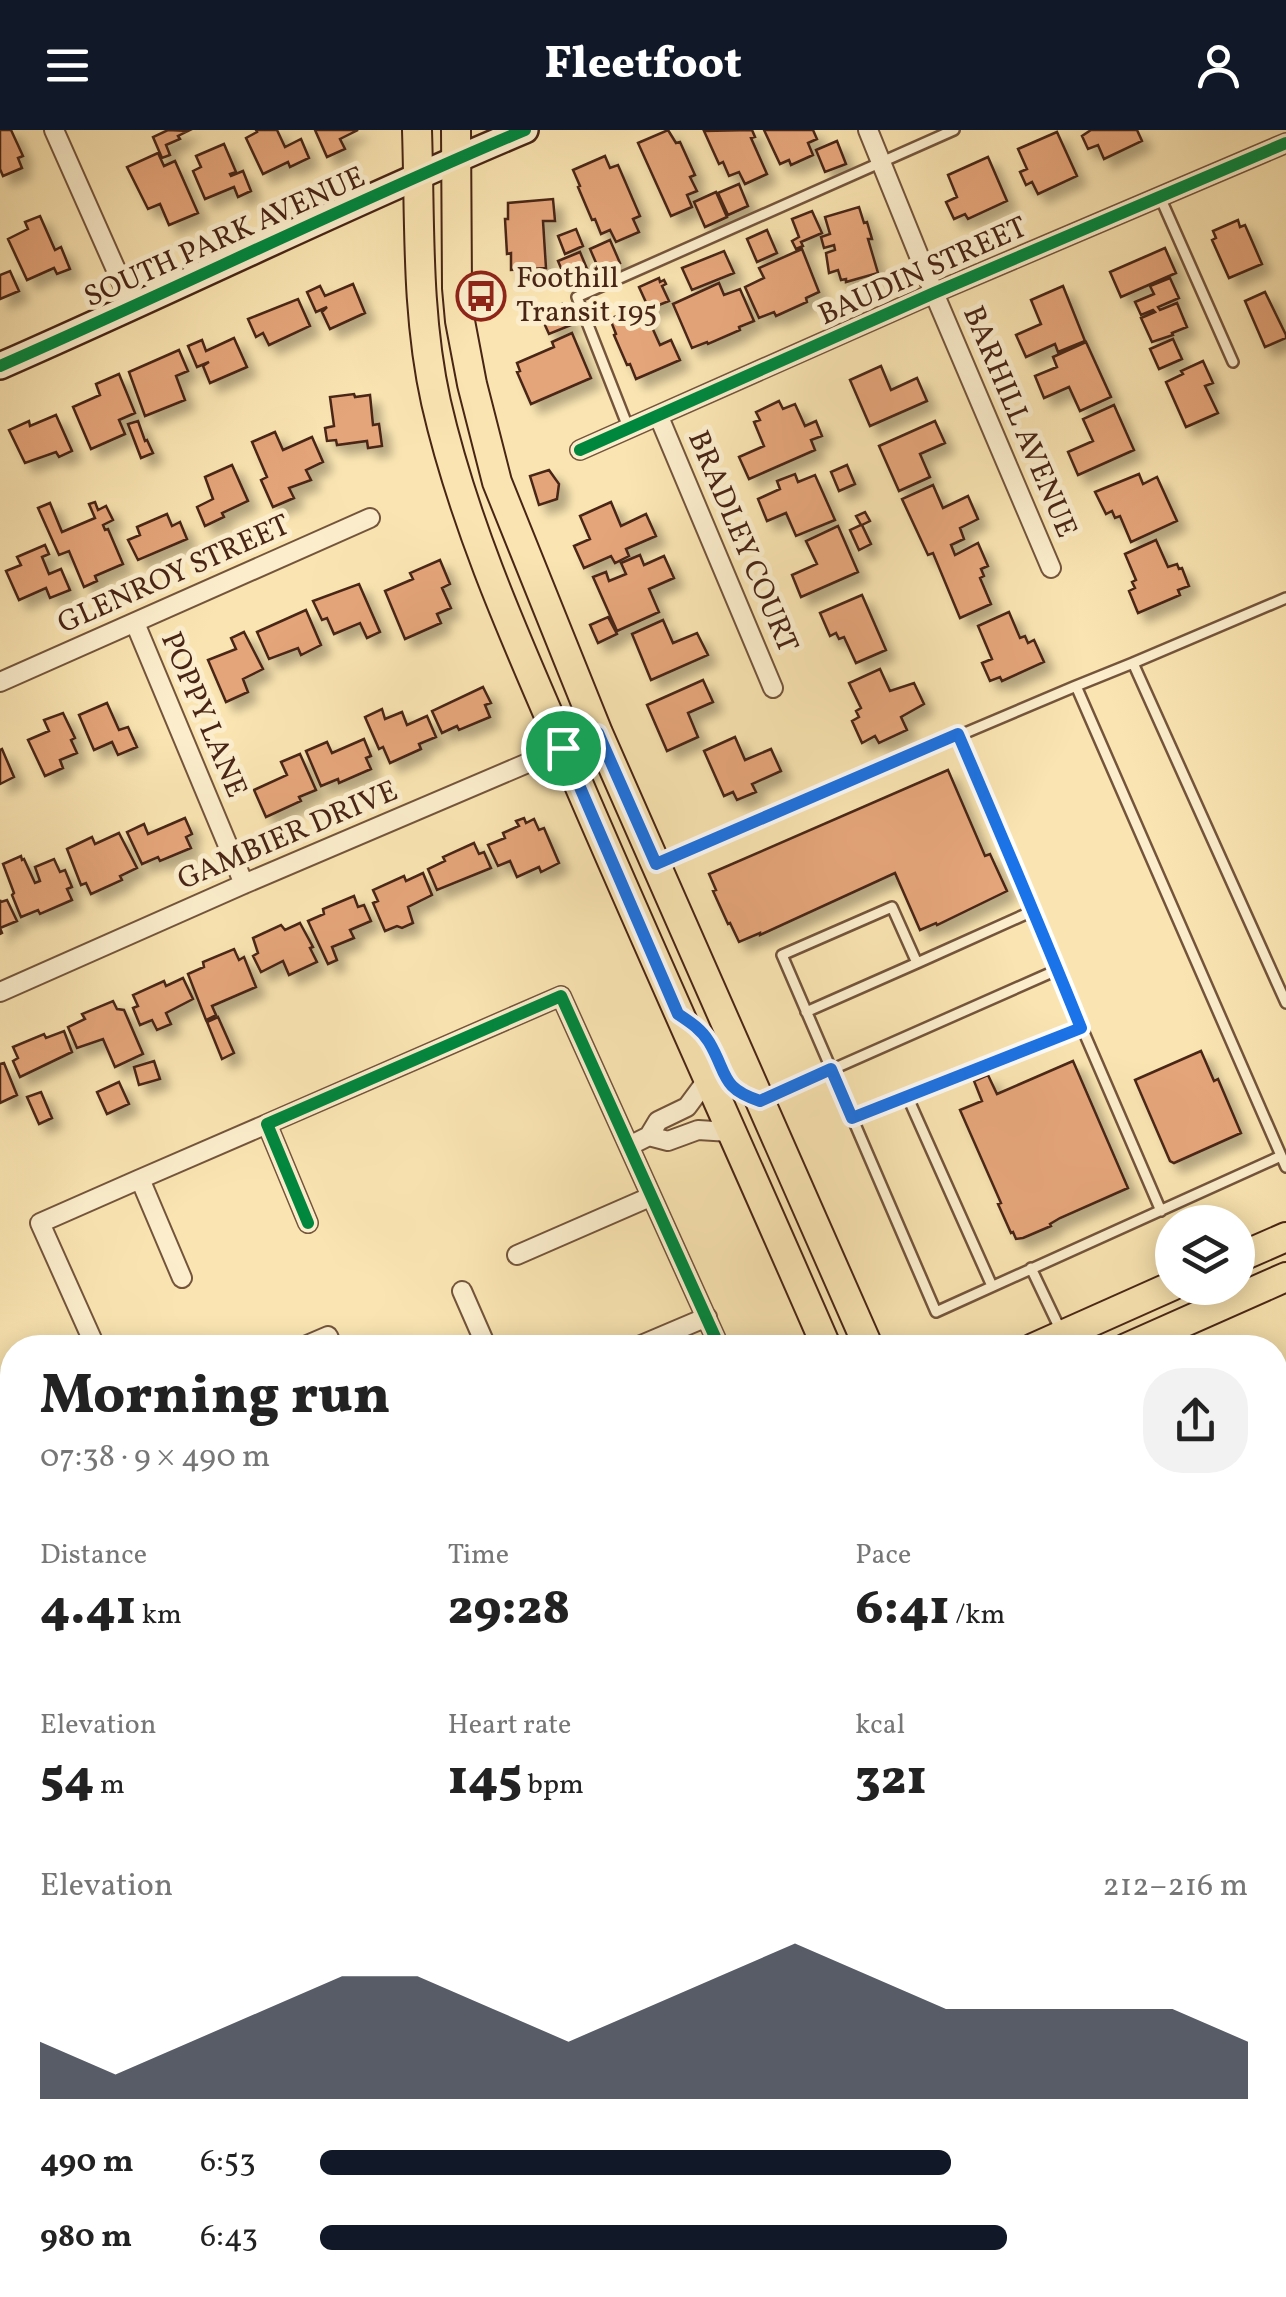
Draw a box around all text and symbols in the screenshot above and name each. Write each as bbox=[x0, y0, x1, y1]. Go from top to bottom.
text: Fleetfoot bbox=[544, 34, 742, 97]
icon: menu bbox=[40, 38, 95, 93]
icon: person bbox=[1191, 38, 1246, 93]
street label: SOUTH PARK AVENUE bbox=[78, 157, 372, 319]
street label: BAUDIN STREET bbox=[812, 207, 1034, 337]
place label: Foothill Transit 195 bbox=[516, 258, 658, 334]
bus stop icon: Foothill Transit 195 bbox=[455, 270, 507, 322]
street label: BARHILL AVENUE bbox=[951, 300, 1087, 544]
street label: BRADLEY COURT bbox=[676, 424, 808, 660]
street label: GLENROY STREET bbox=[51, 505, 297, 645]
street label: POPPY LANE bbox=[149, 626, 257, 804]
pin bbox=[521, 706, 606, 791]
icon: arrive bbox=[536, 721, 591, 776]
street label: GAMBIER DRIVE bbox=[171, 771, 405, 901]
map controls bbox=[1155, 1205, 1255, 1305]
button: layers bbox=[1155, 1205, 1255, 1305]
text: Morning run bbox=[40, 1360, 390, 1436]
button: share bbox=[1143, 1368, 1248, 1473]
text: 07:38 · 9 × 490 m bbox=[40, 1436, 270, 1480]
text: Distance bbox=[40, 1536, 147, 1575]
text: Time bbox=[448, 1536, 509, 1575]
text: Pace bbox=[855, 1536, 911, 1575]
text: 4.41 bbox=[40, 1575, 136, 1645]
text: 29:28 bbox=[448, 1575, 570, 1645]
text: 6:41 bbox=[855, 1575, 950, 1645]
text: km bbox=[136, 1596, 182, 1635]
text: /km bbox=[950, 1596, 1005, 1635]
text: Elevation bbox=[40, 1706, 156, 1745]
text: Heart rate bbox=[448, 1706, 571, 1745]
text: kcal bbox=[855, 1706, 905, 1745]
text: 54 bbox=[40, 1745, 94, 1815]
text: 145 bbox=[448, 1745, 522, 1815]
text: 321 bbox=[855, 1745, 927, 1815]
text: m bbox=[94, 1766, 125, 1805]
text: bpm bbox=[522, 1766, 584, 1805]
text: Elevation bbox=[40, 1865, 173, 1909]
text: 212–216 m bbox=[1103, 1865, 1248, 1909]
text: 490 m bbox=[40, 2141, 134, 2185]
text: 6:53 bbox=[200, 2141, 256, 2185]
text: 980 m bbox=[40, 2216, 132, 2260]
text: 6:43 bbox=[200, 2216, 258, 2260]

